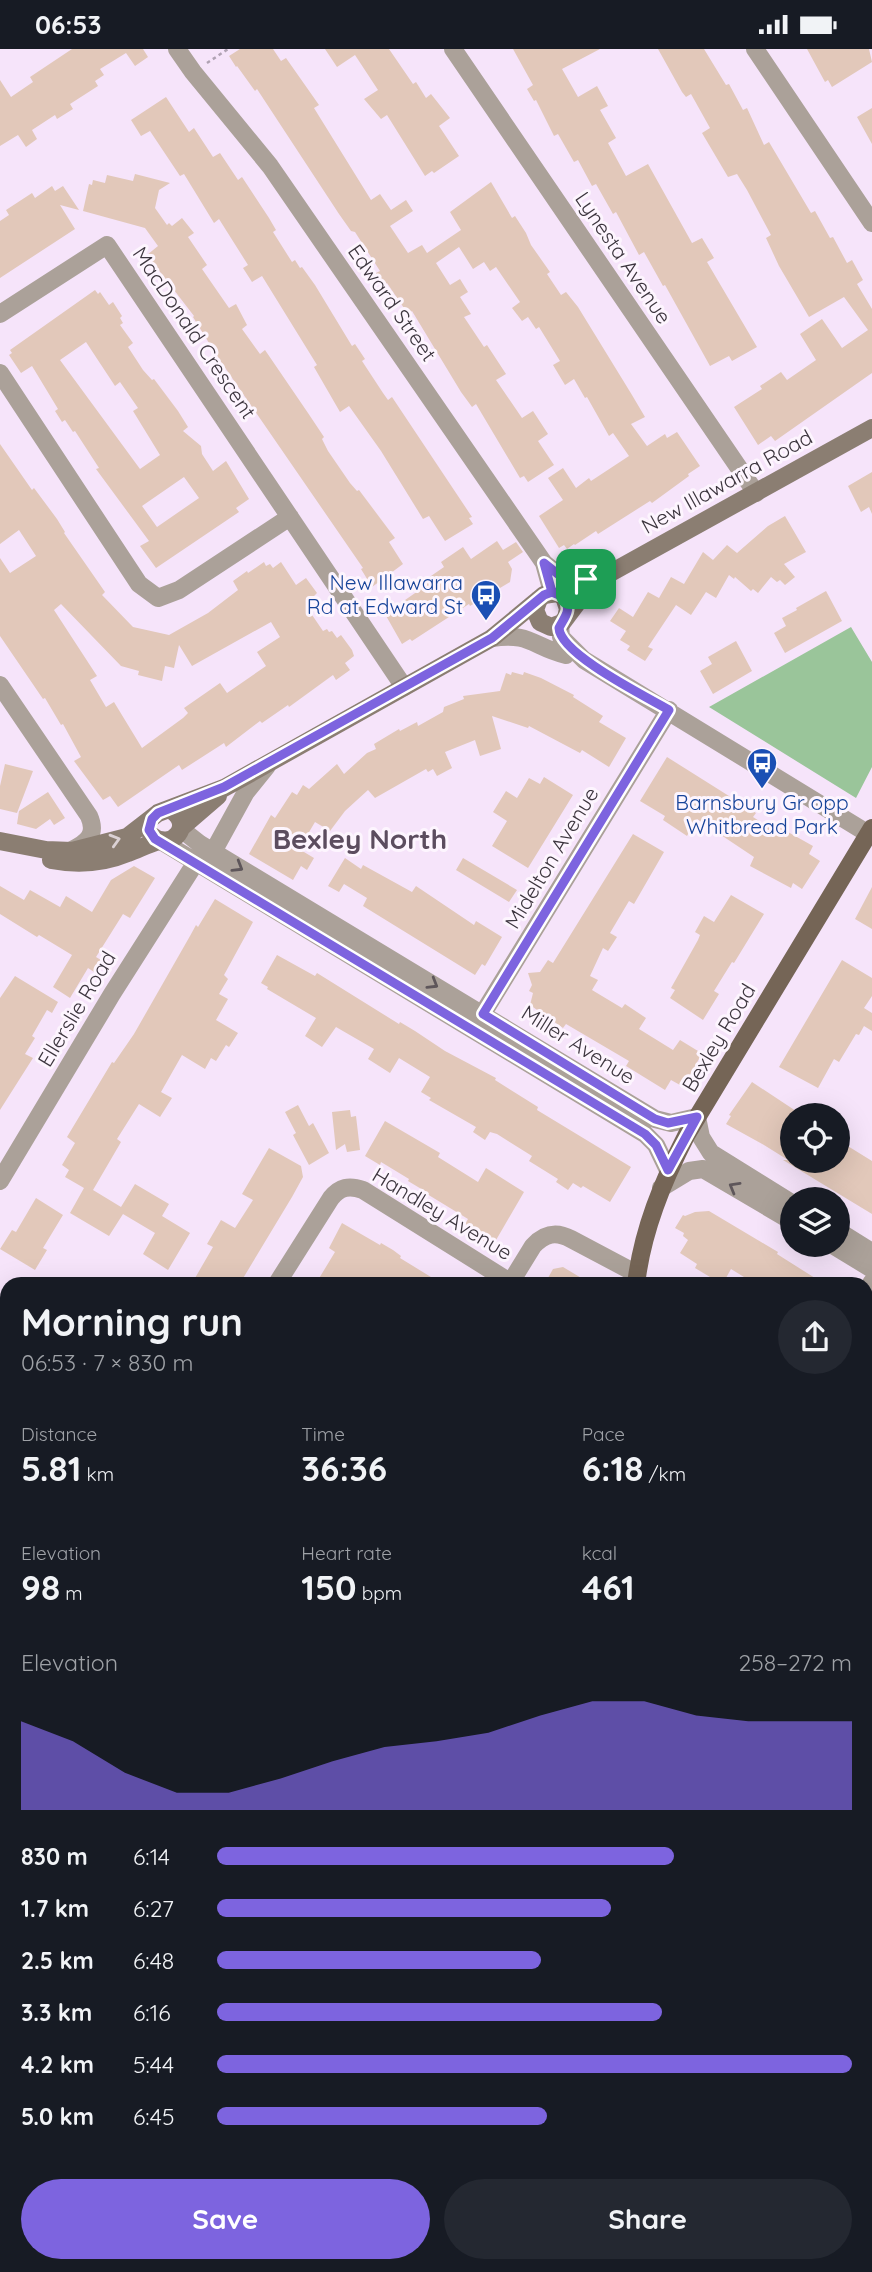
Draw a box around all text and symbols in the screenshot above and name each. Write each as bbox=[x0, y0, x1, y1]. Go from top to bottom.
text: 06:53 bbox=[35, 8, 101, 41]
street label: Lynesta Avenue bbox=[570, 186, 678, 329]
street label: Edward Street bbox=[343, 239, 443, 366]
street label: MacDonald Crescent bbox=[128, 241, 262, 423]
street label: New Illawarra Road bbox=[637, 423, 816, 539]
pin bbox=[556, 549, 616, 609]
icon: arrive bbox=[567, 560, 605, 598]
place label: New Illawarra Rd at Edward St bbox=[307, 569, 463, 619]
bus stop icon: New Illawarra Rd at Edward St bbox=[469, 578, 503, 622]
bus stop icon: Barnsbury Gr opp Whitbread Park bbox=[745, 746, 779, 790]
street label: Midelton Avenue bbox=[499, 782, 604, 933]
place label: Barnsbury Gr opp Whitbread Park bbox=[675, 789, 849, 839]
district label: Bexley North bbox=[273, 821, 447, 856]
one-way arrow bbox=[109, 834, 121, 849]
one-way arrow bbox=[230, 859, 243, 872]
street label: Ellerslie Road bbox=[31, 946, 121, 1071]
one-way arrow bbox=[425, 975, 438, 988]
street label: Bexley Road bbox=[676, 979, 761, 1096]
street label: Miller Avenue bbox=[517, 999, 640, 1089]
map controls bbox=[780, 1103, 850, 1257]
button: locate bbox=[780, 1103, 850, 1173]
street label: Handley Avenue bbox=[368, 1161, 517, 1265]
one-way arrow bbox=[728, 1183, 741, 1196]
button: layers bbox=[780, 1187, 850, 1257]
text: Morning run bbox=[21, 1298, 243, 1346]
button: share bbox=[778, 1300, 852, 1374]
text: 06:53 · 7 × 830 m bbox=[21, 1348, 193, 1377]
text: Distance bbox=[21, 1422, 97, 1446]
text: Time bbox=[301, 1422, 345, 1446]
text: Pace bbox=[582, 1422, 625, 1446]
text: 5.81 bbox=[21, 1446, 81, 1490]
text: 36:36 bbox=[301, 1446, 387, 1490]
text: 6:18 bbox=[582, 1446, 643, 1490]
text: km bbox=[81, 1462, 114, 1486]
text: /km bbox=[643, 1462, 686, 1486]
text: Elevation bbox=[21, 1541, 101, 1565]
text: Heart rate bbox=[301, 1541, 392, 1565]
text: kcal bbox=[582, 1541, 617, 1565]
text: 98 bbox=[21, 1565, 60, 1609]
text: 150 bbox=[301, 1565, 357, 1609]
text: 461 bbox=[582, 1565, 635, 1609]
text: m bbox=[60, 1581, 83, 1605]
text: bpm bbox=[357, 1581, 402, 1605]
text: Elevation bbox=[21, 1648, 118, 1677]
text: 258–272 m bbox=[738, 1648, 852, 1677]
text: 830 m bbox=[21, 1842, 88, 1871]
text: 6:14 bbox=[133, 1842, 170, 1871]
text: 1.7 km bbox=[21, 1894, 89, 1923]
text: 6:27 bbox=[133, 1894, 174, 1923]
text: 2.5 km bbox=[21, 1946, 94, 1975]
text: 6:48 bbox=[133, 1946, 174, 1975]
text: 3.3 km bbox=[21, 1998, 92, 2027]
text: 6:16 bbox=[133, 1998, 171, 2027]
text: 4.2 km bbox=[21, 2050, 94, 2079]
text: 5:44 bbox=[133, 2050, 174, 2079]
text: 5.0 km bbox=[21, 2102, 94, 2131]
text: 6:45 bbox=[133, 2102, 175, 2131]
button: Save bbox=[21, 2179, 430, 2259]
button: Share bbox=[444, 2179, 852, 2259]

